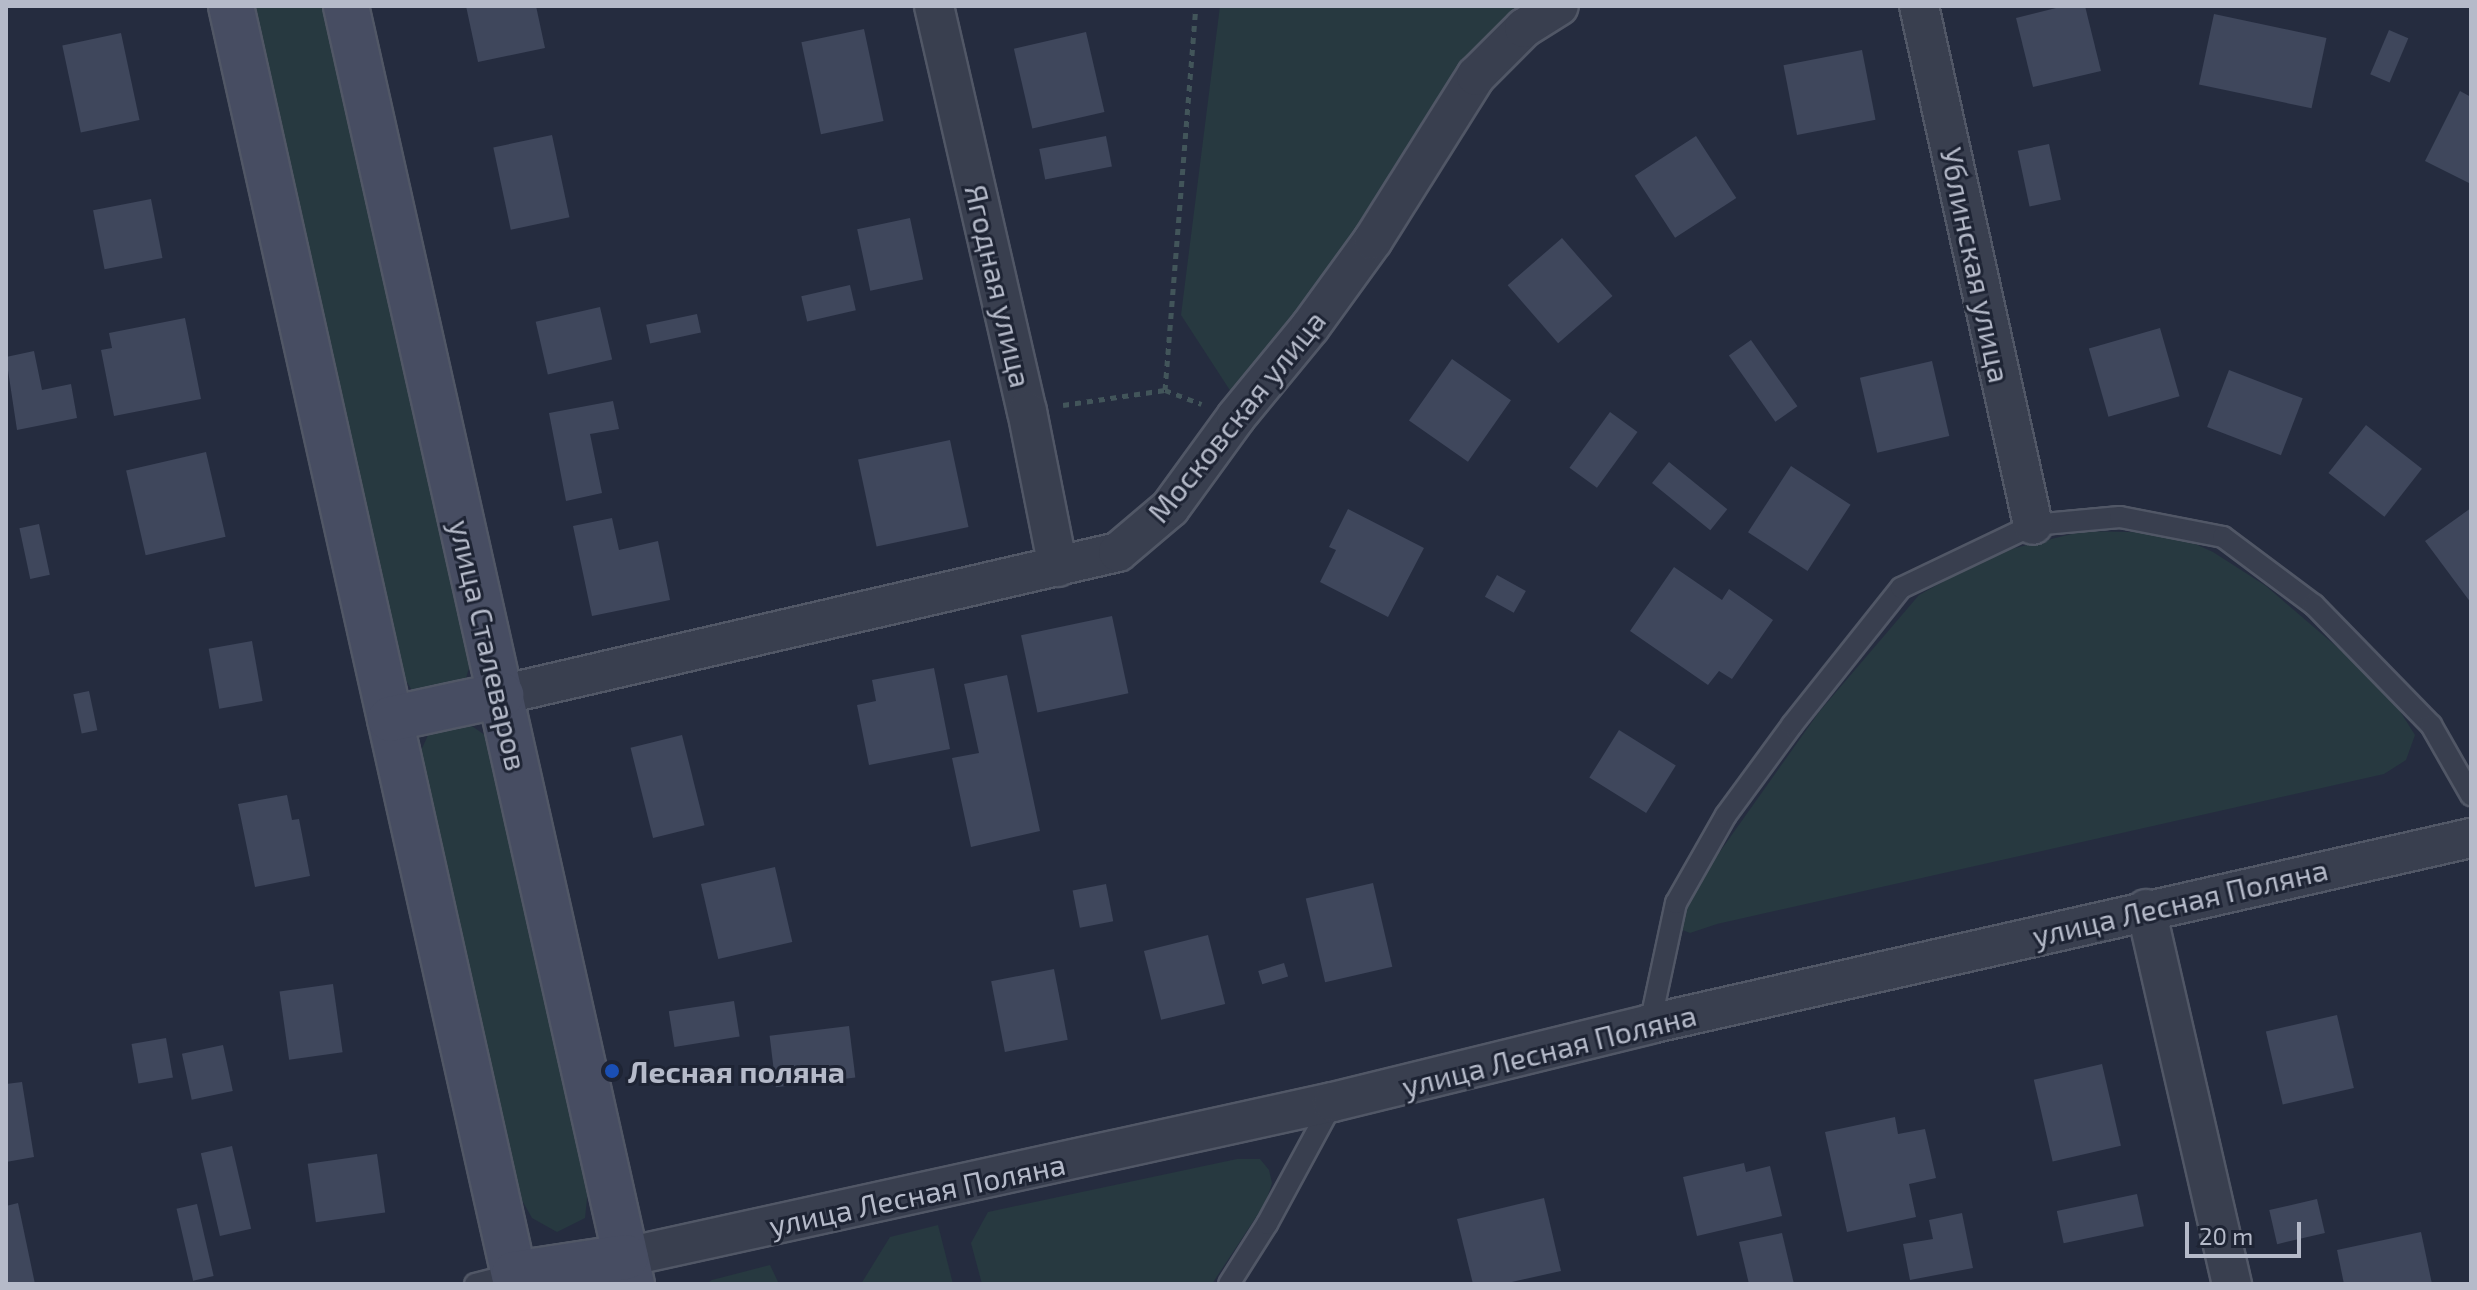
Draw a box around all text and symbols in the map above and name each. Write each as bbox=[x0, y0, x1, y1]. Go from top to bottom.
street label: Ублинская улица bbox=[1933, 144, 2019, 386]
street label: Ягодная улица bbox=[958, 181, 1040, 391]
street label: Московская улица bbox=[1140, 303, 1332, 529]
street label: улица Сталеваров bbox=[443, 516, 535, 774]
street label: улица Лесная Поляна bbox=[2029, 850, 2331, 954]
street label: улица Лесная Поляна bbox=[1398, 996, 1700, 1104]
place label: Лесная поляна bbox=[628, 1053, 845, 1089]
marker: Лесная поляна bbox=[603, 1062, 621, 1080]
street label: улица Лесная Поляна bbox=[766, 1145, 1068, 1243]
scale bar bbox=[2189, 1206, 2305, 1256]
text: 20 m bbox=[2199, 1221, 2253, 1250]

